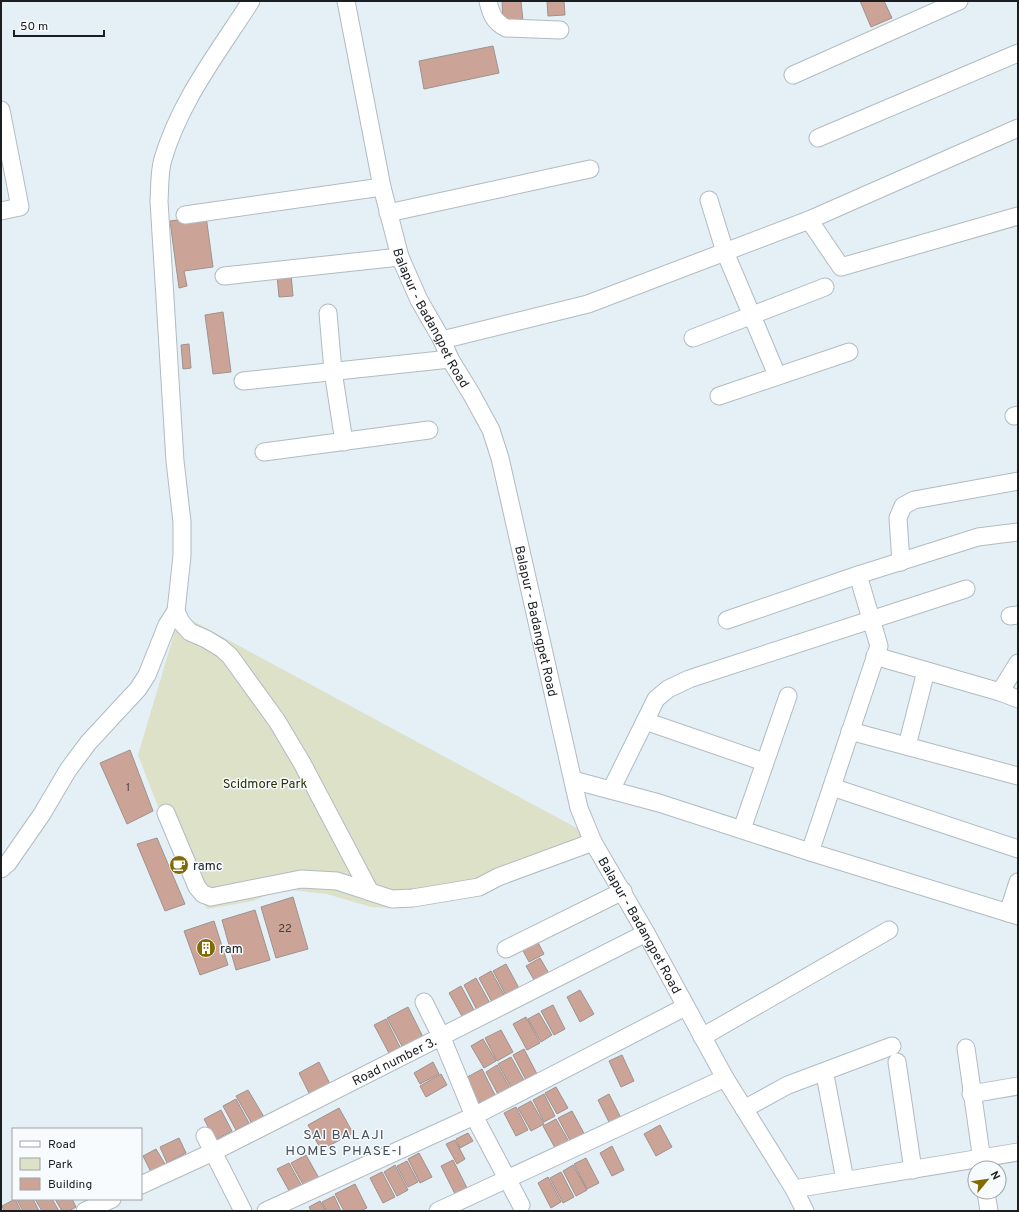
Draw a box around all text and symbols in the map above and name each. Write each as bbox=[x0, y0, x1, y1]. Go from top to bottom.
scale bar bbox=[14, 12, 104, 38]
text: 50 m bbox=[20, 19, 48, 35]
street label: Balapur - Badangpet Road bbox=[388, 247, 472, 391]
street label: Balapur - Badangpet Road bbox=[510, 544, 560, 699]
park label: Scidmore Park bbox=[223, 777, 307, 793]
house number: 1 bbox=[126, 781, 130, 795]
cafe icon: ramc bbox=[168, 854, 190, 876]
street label: Balapur - Badangpet Road bbox=[594, 855, 684, 997]
place label: ramc bbox=[193, 859, 223, 875]
house number: 22 bbox=[278, 922, 292, 936]
building icon: ram bbox=[195, 937, 217, 959]
place label: ram bbox=[220, 942, 243, 958]
street label: Road number 3. bbox=[350, 1034, 440, 1090]
district label: SAI BALAJI HOMES PHASE-I bbox=[285, 1127, 403, 1160]
legend bbox=[12, 1128, 142, 1200]
text: Road bbox=[48, 1137, 76, 1153]
text: Park bbox=[48, 1157, 73, 1173]
north arrow bbox=[967, 1160, 1007, 1200]
text: N bbox=[987, 1169, 1003, 1182]
text: Building bbox=[48, 1177, 92, 1193]

